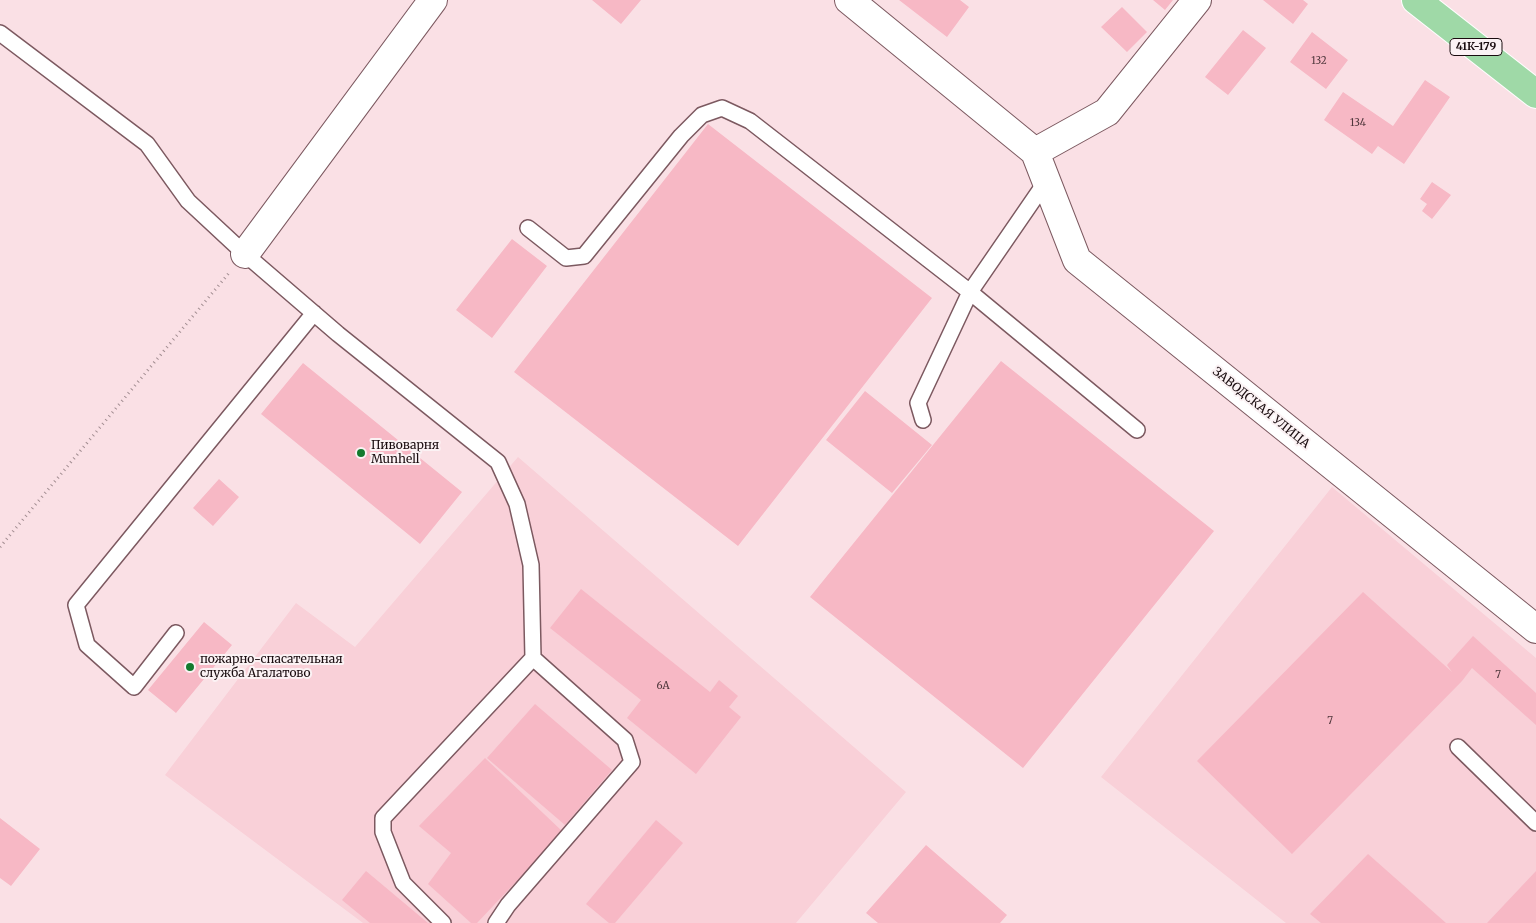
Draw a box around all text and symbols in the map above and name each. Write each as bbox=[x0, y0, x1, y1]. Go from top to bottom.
road number: 41К-179 bbox=[1450, 38, 1502, 56]
house number: 132 bbox=[1311, 55, 1327, 67]
house number: 134 bbox=[1350, 117, 1366, 129]
street label: ЗАВОДСКАЯ УЛИЦА bbox=[1210, 364, 1312, 452]
place label: Пивоварня Munhell bbox=[371, 439, 439, 467]
marker: Пивоварня Munhell bbox=[355, 447, 367, 459]
place label: пожарно-спасательная служба Агалатово bbox=[200, 653, 343, 681]
marker: пожарно-спасательная служба Агалатово bbox=[184, 661, 196, 673]
house number: 7 bbox=[1495, 669, 1501, 681]
house number: 6А bbox=[656, 680, 670, 692]
house number: 7 bbox=[1327, 715, 1333, 727]

